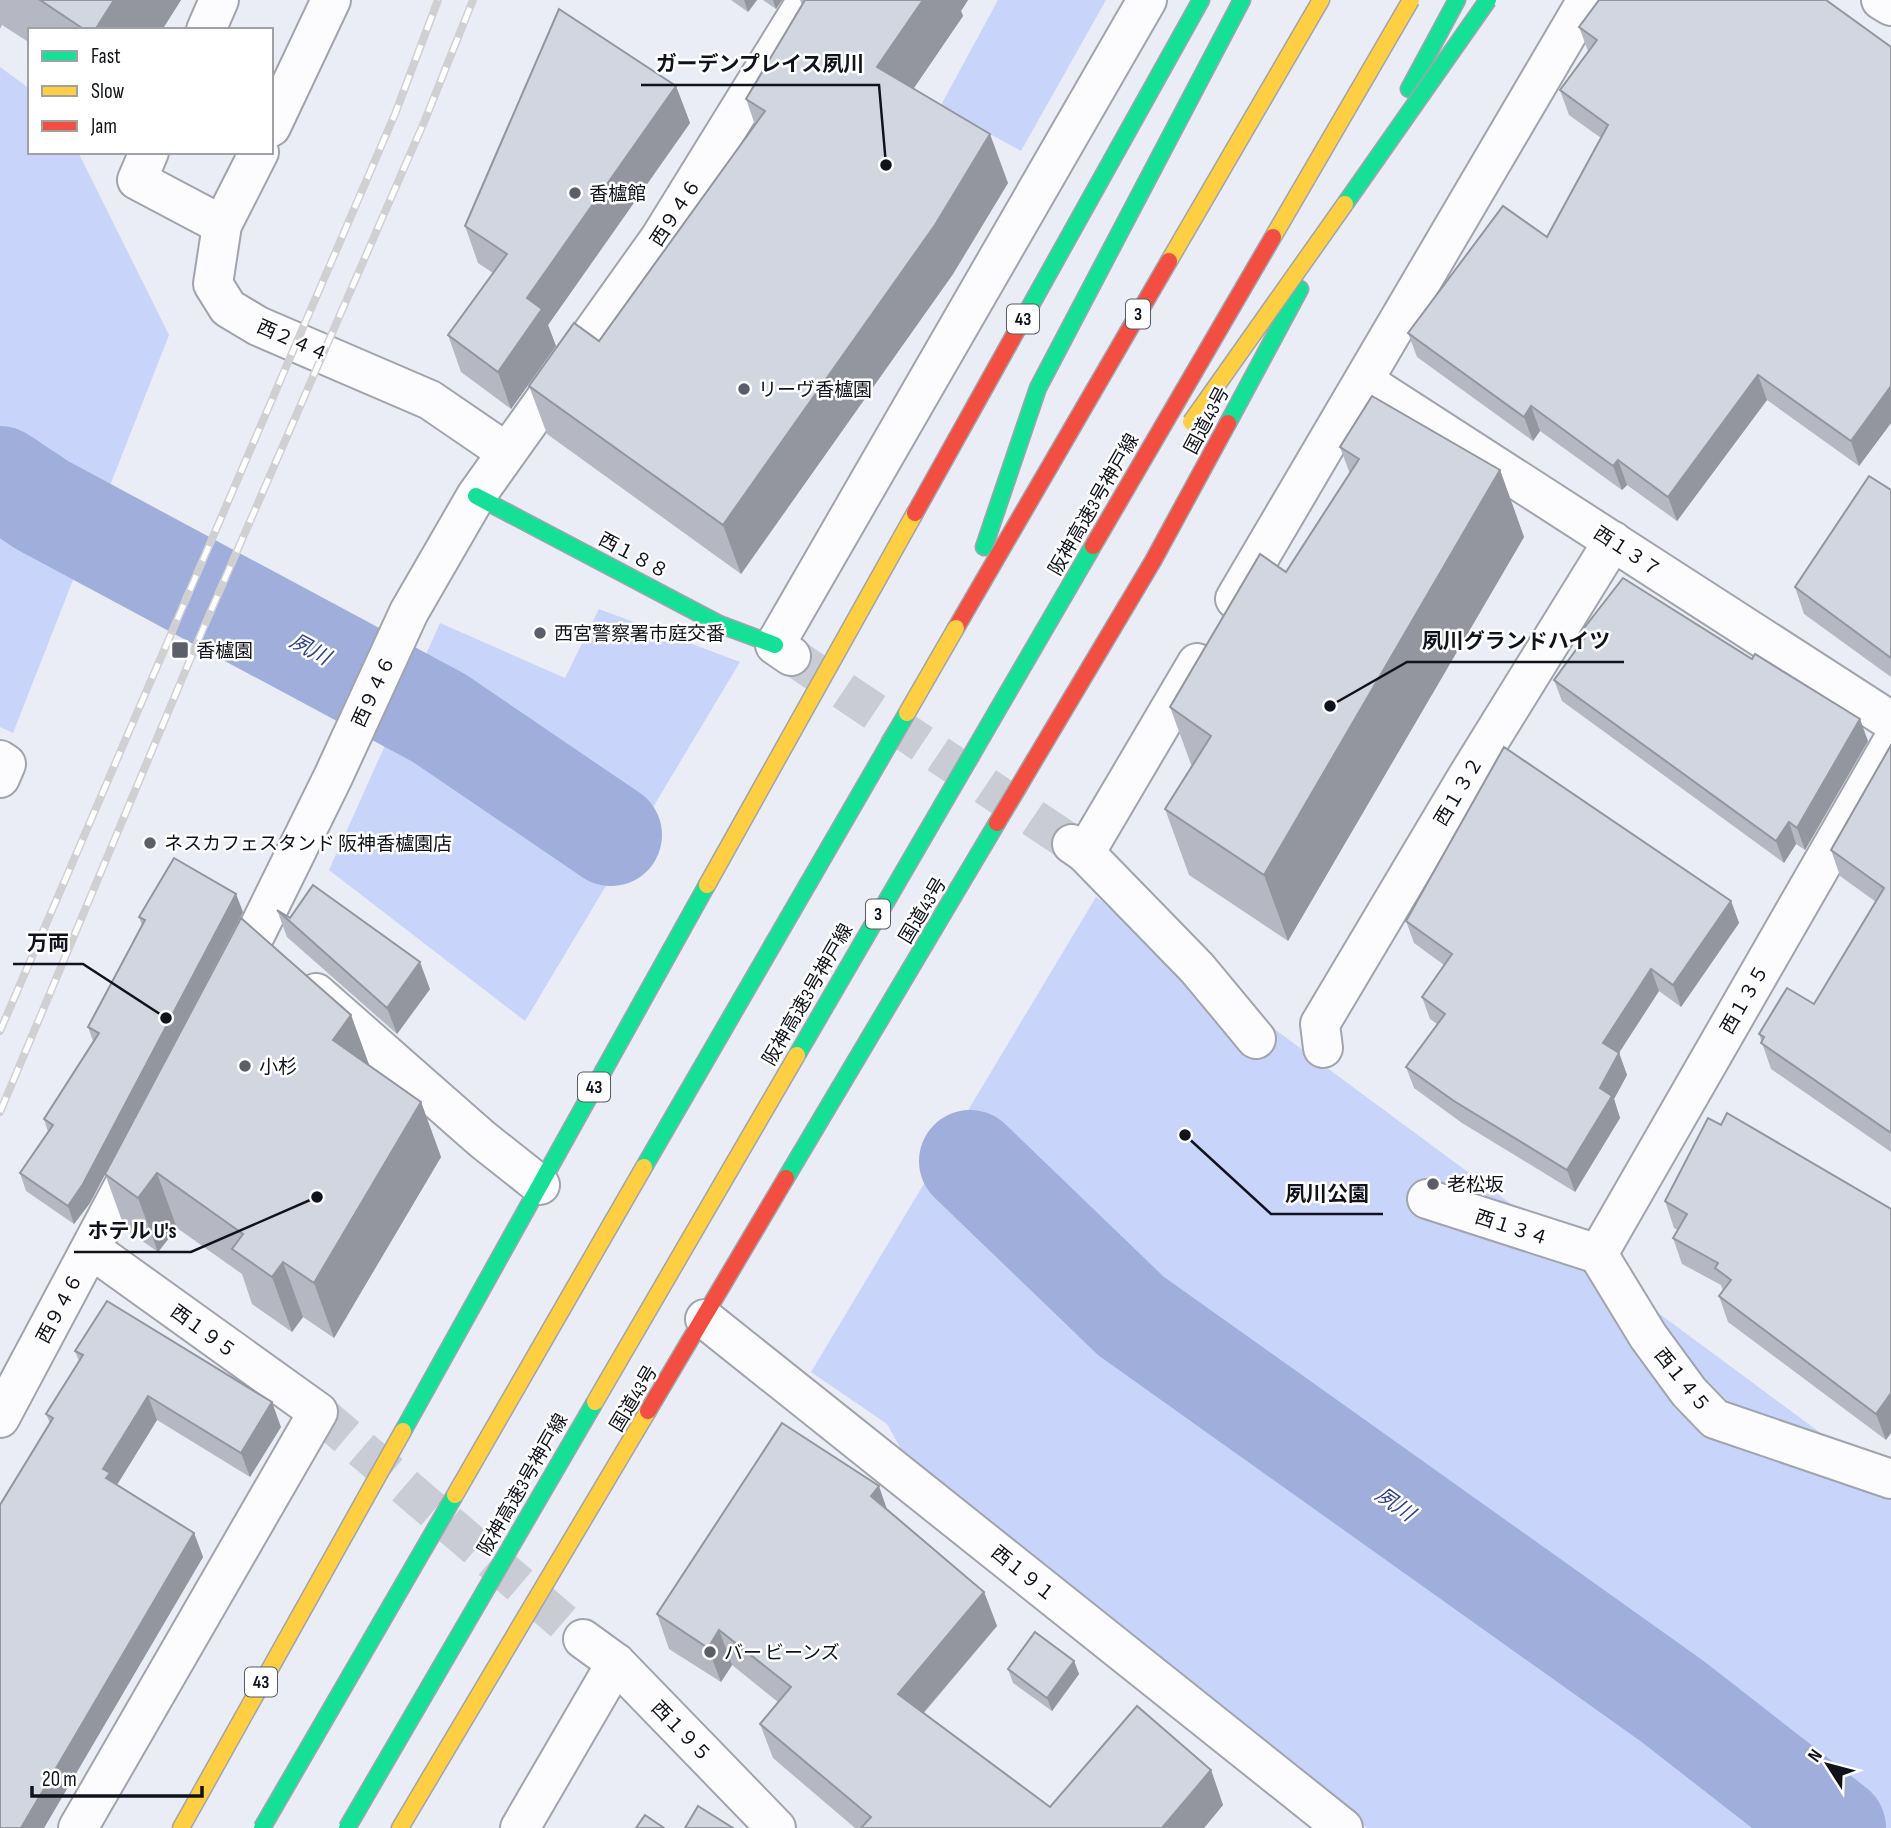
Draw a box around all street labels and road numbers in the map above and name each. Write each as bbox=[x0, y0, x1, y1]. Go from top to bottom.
street label: 西９４６ bbox=[646, 175, 707, 251]
road number: 3 bbox=[1126, 300, 1150, 328]
road number: 43 bbox=[1007, 304, 1039, 334]
street label: 西２４４ bbox=[253, 315, 332, 367]
street label: 国道43号 bbox=[1180, 383, 1235, 458]
street label: 阪神高速3号神戸線 bbox=[1044, 430, 1144, 580]
street label: 西１３７ bbox=[1589, 522, 1665, 583]
street label: 西１８８ bbox=[594, 528, 672, 584]
street label: 西９４６ bbox=[348, 652, 401, 731]
street label: 西１３２ bbox=[1430, 753, 1489, 830]
street label: 国道43号 bbox=[895, 874, 952, 948]
road number: 3 bbox=[866, 900, 890, 929]
street label: 阪神高速3号神戸線 bbox=[758, 920, 858, 1070]
street label: 西１３５ bbox=[1716, 961, 1774, 1038]
road number: 43 bbox=[578, 1072, 610, 1102]
street label: 西１３４ bbox=[1472, 1206, 1551, 1251]
street label: 西９４６ bbox=[32, 1270, 88, 1348]
street label: 西１９５ bbox=[166, 1301, 241, 1364]
street label: 西１４５ bbox=[1649, 1344, 1715, 1418]
street label: 国道43号 bbox=[606, 1362, 663, 1436]
street label: 阪神高速3号神戸線 bbox=[473, 1410, 573, 1560]
street label: 西１９１ bbox=[986, 1541, 1060, 1607]
road number: 43 bbox=[245, 1667, 277, 1696]
street label: 西１９５ bbox=[646, 1697, 716, 1767]

